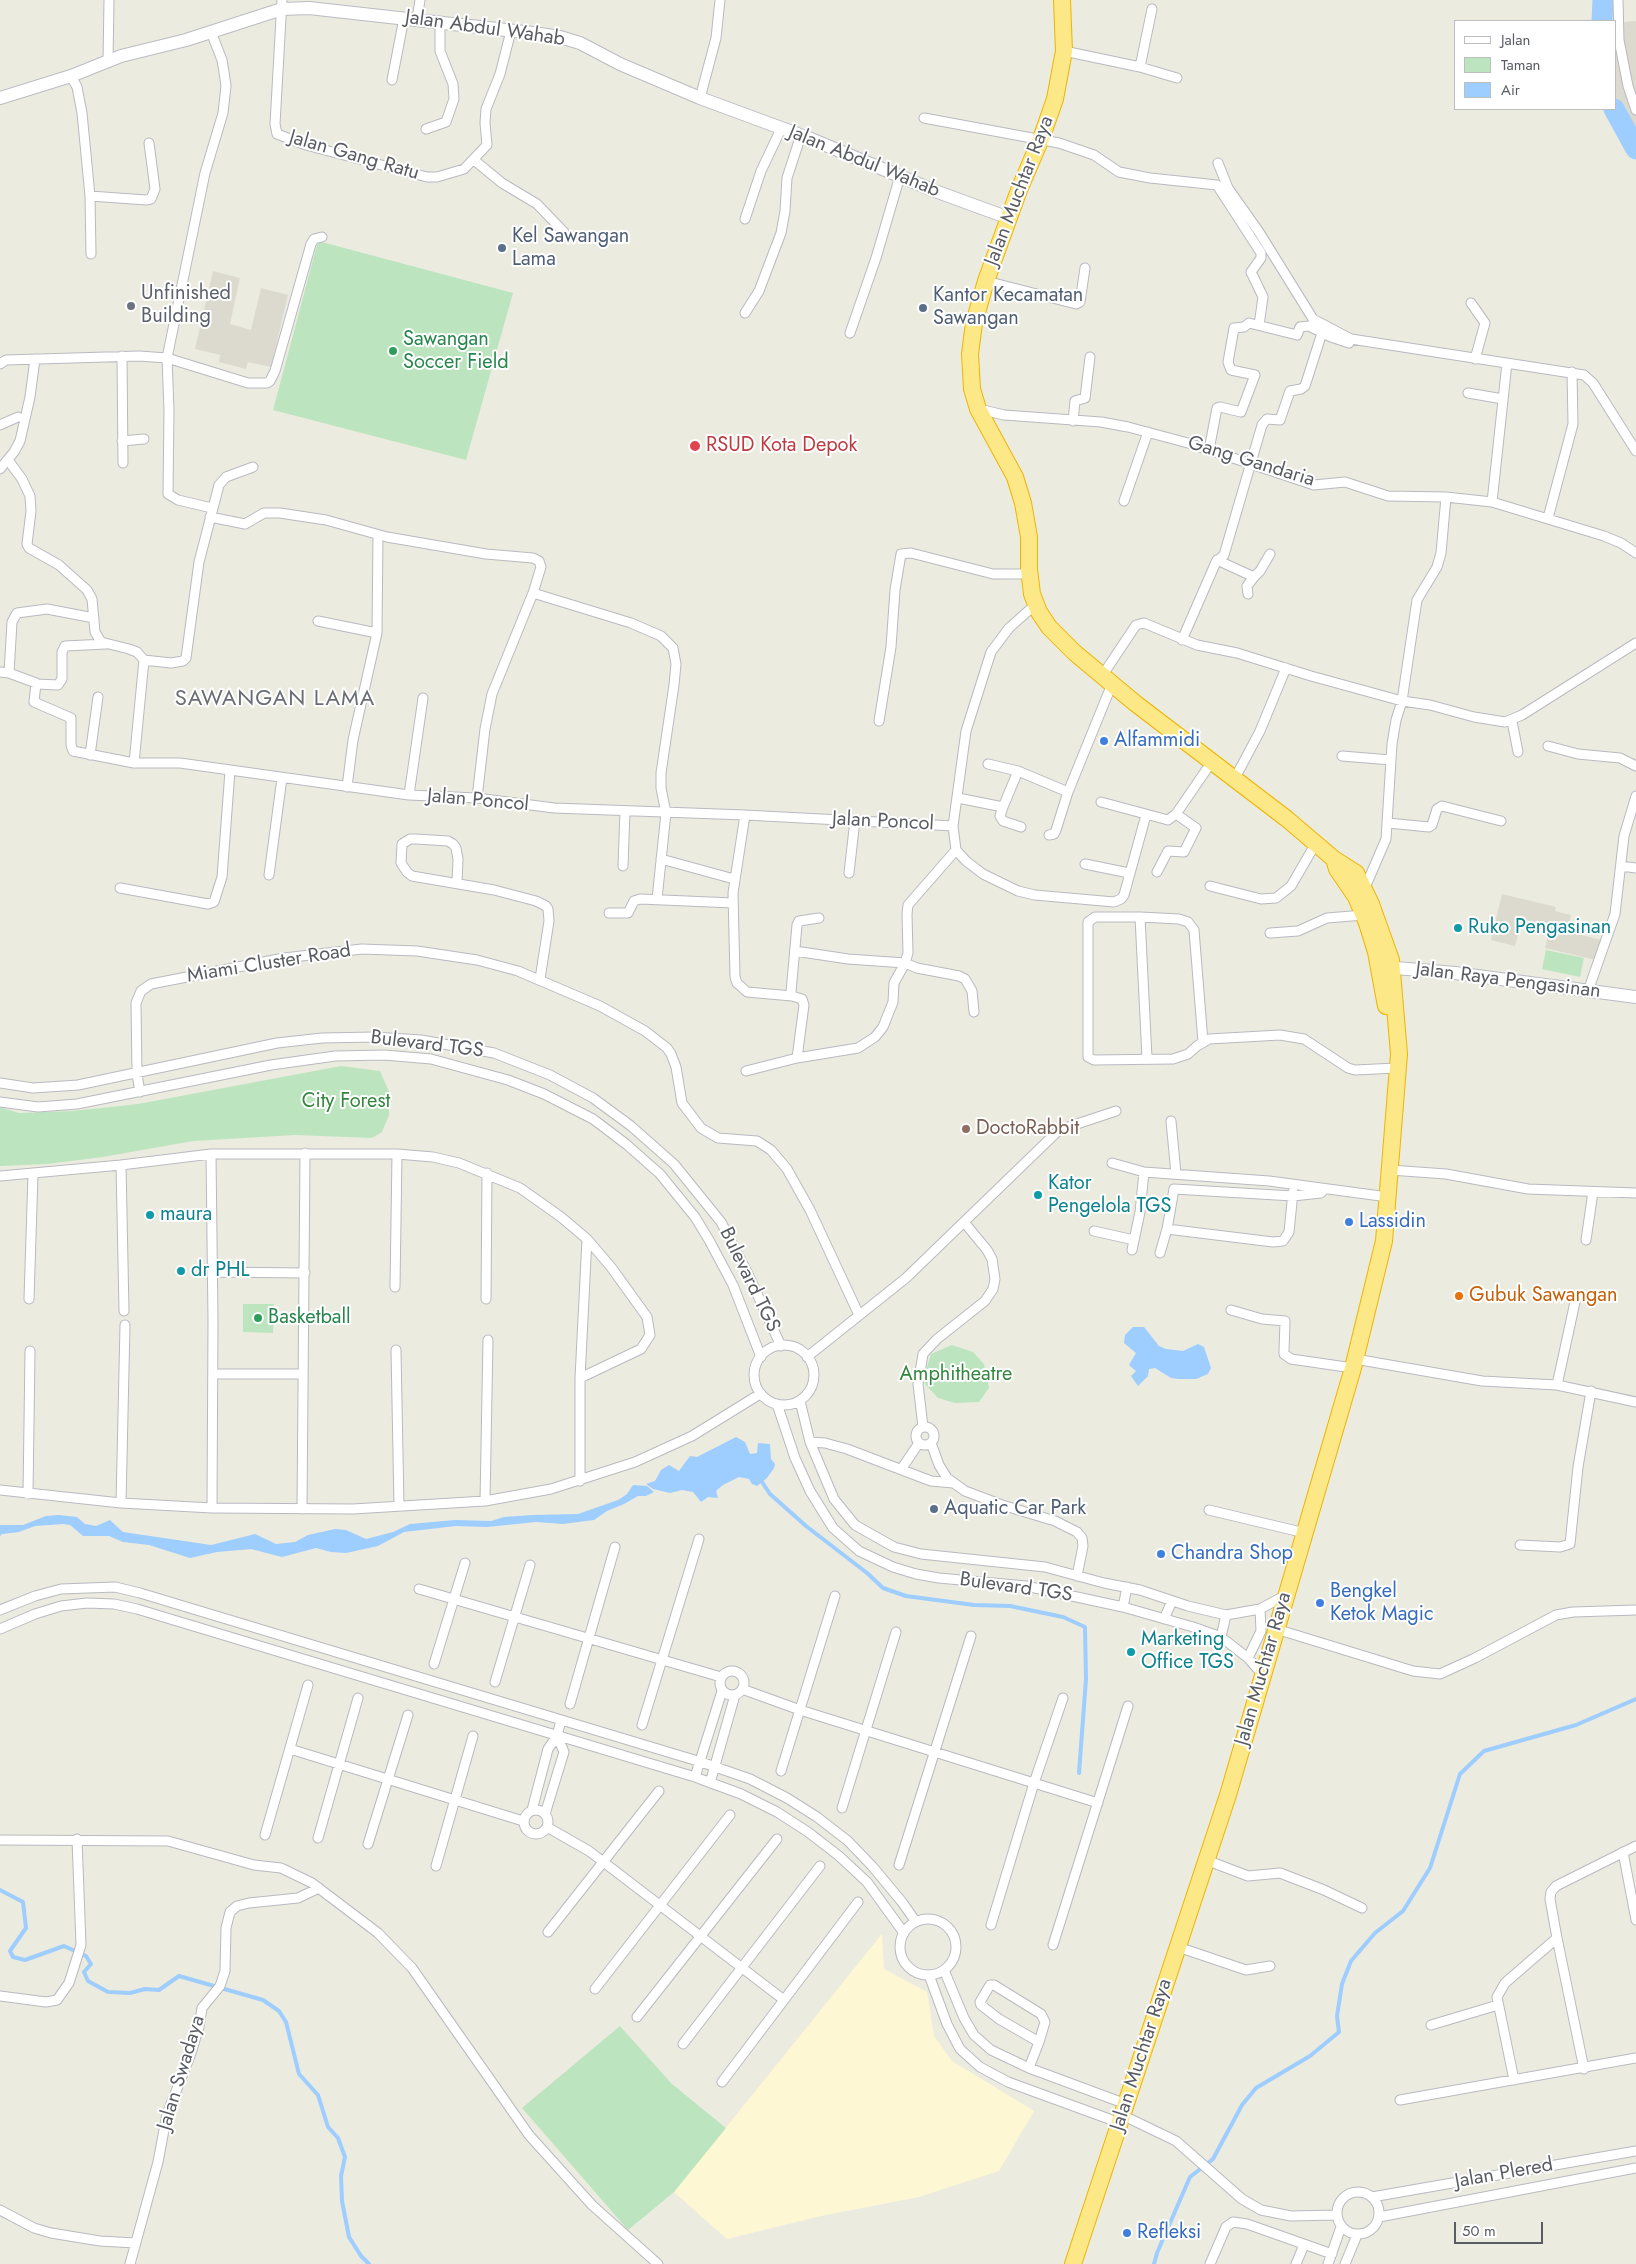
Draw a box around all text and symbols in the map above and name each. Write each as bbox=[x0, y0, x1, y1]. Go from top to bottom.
street label: Jalan Abdul Wahab bbox=[404, 6, 566, 52]
legend bbox=[1454, 20, 1616, 110]
text: Jalan bbox=[1501, 29, 1530, 51]
text: Taman bbox=[1501, 54, 1540, 76]
text: Air bbox=[1501, 79, 1520, 101]
street label: Jalan Muchtar Raya bbox=[980, 113, 1060, 269]
street label: Jalan Abdul Wahab bbox=[785, 121, 943, 203]
street label: Jalan Gang Ratu bbox=[286, 126, 422, 186]
place label: Kel Sawangan Lama bbox=[512, 225, 629, 272]
marker: Kel Sawangan Lama bbox=[496, 242, 508, 254]
place label: Unfinished Building bbox=[141, 282, 231, 329]
place label: Kantor Kecamatan Sawangan bbox=[933, 284, 1083, 331]
marker: Unfinished Building bbox=[125, 300, 137, 312]
marker: Kantor Kecamatan Sawangan bbox=[917, 302, 929, 314]
place label: Sawangan Soccer Field bbox=[403, 328, 509, 375]
marker: Sawangan Soccer Field bbox=[387, 345, 399, 357]
street label: Gang Gandaria bbox=[1185, 431, 1317, 493]
place label: RSUD Kota Depok bbox=[706, 434, 857, 458]
marker: RSUD Kota Depok bbox=[688, 439, 702, 453]
district label: SAWANGAN LAMA bbox=[173, 687, 377, 713]
place label: Alfammidi bbox=[1114, 729, 1200, 753]
marker: Alfammidi bbox=[1098, 735, 1110, 747]
street label: Jalan Poncol bbox=[426, 785, 530, 817]
street label: Jalan Poncol bbox=[831, 807, 935, 837]
place label: Ruko Pengasinan bbox=[1468, 916, 1611, 940]
marker: Ruko Pengasinan bbox=[1452, 922, 1464, 934]
street label: Miami Cluster Road bbox=[185, 939, 353, 989]
street label: Jalan Raya Pengasinan bbox=[1414, 958, 1602, 1004]
street label: Bulevard TGS bbox=[369, 1026, 485, 1064]
park label: City Forest bbox=[302, 1090, 390, 1114]
place label: DoctoRabbit bbox=[976, 1117, 1079, 1141]
marker: DoctoRabbit bbox=[960, 1123, 972, 1135]
place label: Kator Pengelola TGS bbox=[1048, 1172, 1171, 1219]
marker: Kator Pengelola TGS bbox=[1032, 1189, 1044, 1201]
place label: maura bbox=[160, 1203, 212, 1227]
marker: maura bbox=[144, 1209, 156, 1221]
place label: Lassidin bbox=[1359, 1210, 1426, 1234]
marker: Lassidin bbox=[1343, 1216, 1355, 1228]
street label: Bulevard TGS bbox=[713, 1224, 785, 1336]
place label: dr PHL bbox=[191, 1259, 250, 1283]
marker: dr PHL bbox=[175, 1265, 187, 1277]
place label: Gubuk Sawangan bbox=[1469, 1284, 1617, 1308]
marker: Gubuk Sawangan bbox=[1453, 1290, 1465, 1302]
place label: Basketball bbox=[268, 1306, 351, 1330]
marker: Basketball bbox=[252, 1312, 264, 1324]
park label: Amphitheatre bbox=[900, 1363, 1012, 1387]
place label: Aquatic Car Park bbox=[944, 1497, 1086, 1521]
marker: Aquatic Car Park bbox=[928, 1503, 940, 1515]
place label: Chandra Shop bbox=[1171, 1542, 1293, 1566]
marker: Chandra Shop bbox=[1155, 1548, 1167, 1560]
street label: Bulevard TGS bbox=[958, 1568, 1074, 1608]
place label: Bengkel Ketok Magic bbox=[1330, 1580, 1433, 1627]
street label: Jalan Muchtar Raya bbox=[1231, 1590, 1297, 1748]
marker: Bengkel Ketok Magic bbox=[1314, 1597, 1326, 1609]
place label: Marketing Office TGS bbox=[1141, 1628, 1234, 1675]
marker: Marketing Office TGS bbox=[1125, 1646, 1137, 1658]
street label: Jalan Muchtar Raya bbox=[1106, 1976, 1178, 2134]
street label: Jalan Swadaya bbox=[153, 2013, 211, 2133]
street label: Jalan Plered bbox=[1453, 2154, 1555, 2194]
scale bar bbox=[1456, 2212, 1545, 2244]
text: 50 m bbox=[1462, 2220, 1496, 2242]
place label: Refleksi bbox=[1137, 2221, 1201, 2245]
marker: Refleksi bbox=[1121, 2227, 1133, 2239]

